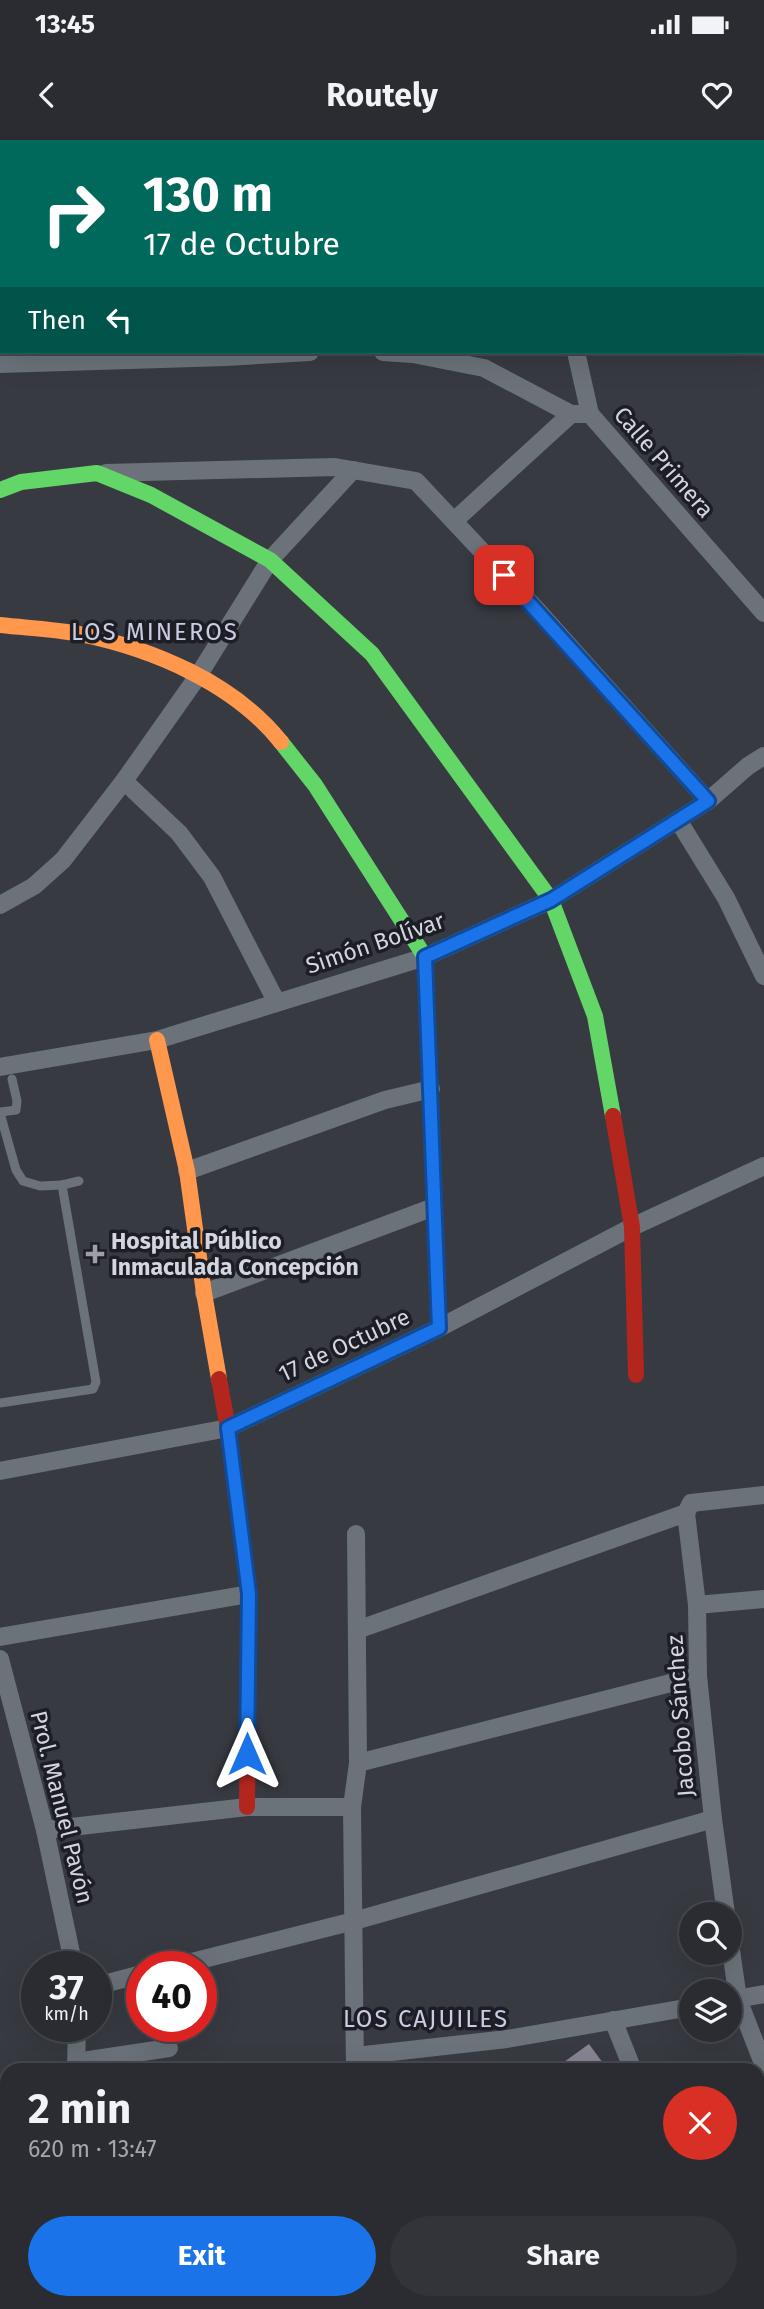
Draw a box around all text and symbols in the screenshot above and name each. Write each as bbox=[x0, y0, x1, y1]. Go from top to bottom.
text: 13:45 bbox=[35, 9, 95, 40]
icon: back bbox=[28, 76, 66, 114]
text: Routely bbox=[326, 76, 438, 114]
icon: heart bbox=[698, 76, 736, 114]
text: 130 m bbox=[143, 165, 273, 224]
icon: right bbox=[28, 168, 119, 259]
text: 17 de Octubre bbox=[143, 225, 340, 263]
icon: left bbox=[100, 301, 138, 339]
text: Then bbox=[28, 305, 86, 336]
street label: Calle Primera bbox=[608, 401, 720, 523]
pin bbox=[474, 545, 534, 605]
icon: arrive bbox=[485, 556, 523, 594]
district label: LOS MINEROS bbox=[71, 618, 239, 646]
street label: Simón Bolívar bbox=[302, 906, 448, 980]
place label: Hospital Público Inmaculada Concepción bbox=[111, 1227, 359, 1281]
marker: Hospital Público Inmaculada Concepción bbox=[85, 1244, 105, 1264]
street label: 17 de Octubre bbox=[274, 1302, 414, 1388]
street label: Jacobo Sánchez bbox=[660, 1634, 700, 1798]
street label: Prol. Manuel Pavón bbox=[24, 1708, 100, 1906]
position arrow bbox=[210, 1717, 284, 1791]
map controls bbox=[679, 1902, 742, 2042]
button: search bbox=[679, 1902, 742, 1965]
speed limit sign: 40 bbox=[126, 1951, 217, 2042]
text: 37 bbox=[49, 1966, 84, 2008]
button: layers bbox=[679, 1979, 742, 2042]
text: km/h bbox=[44, 2003, 89, 2025]
district label: LOS CAJUILES bbox=[343, 2005, 509, 2033]
text: 2 min bbox=[28, 2084, 131, 2134]
button: close bbox=[663, 2086, 737, 2160]
text: 620 m · 13:47 bbox=[28, 2135, 156, 2163]
button: Exit bbox=[28, 2216, 376, 2296]
button: Share bbox=[390, 2216, 737, 2296]

